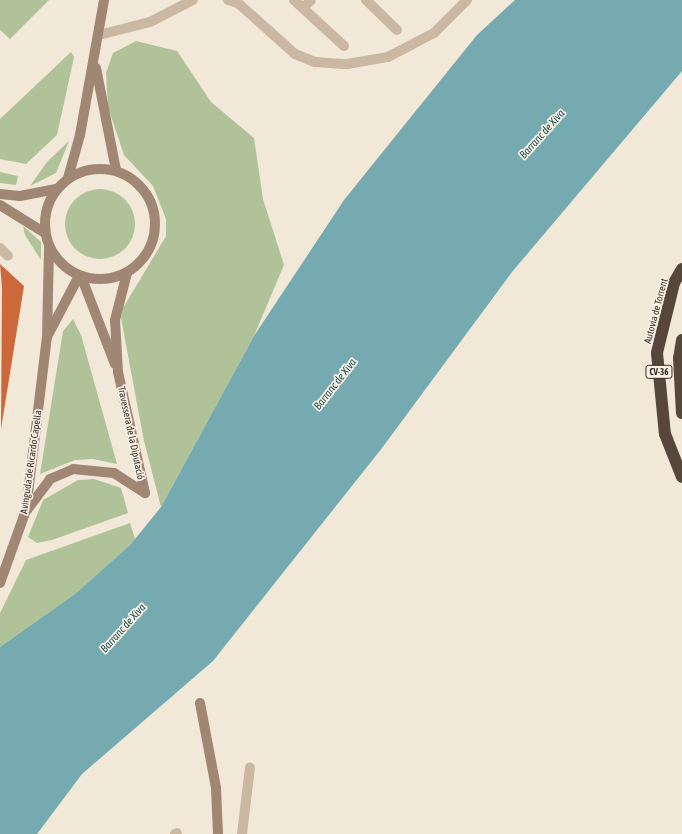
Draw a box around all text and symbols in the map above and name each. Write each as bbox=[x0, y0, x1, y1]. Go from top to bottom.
water label: Barranc de Xiva bbox=[517, 107, 567, 161]
street label: Autovia de Torrent bbox=[642, 277, 670, 345]
water label: Barranc de Xiva bbox=[311, 356, 359, 412]
road number: CV-36 bbox=[645, 365, 673, 379]
street label: Travessera de la Diputació bbox=[115, 385, 147, 481]
street label: Avinguda de Ricardo Capella bbox=[18, 409, 44, 515]
water label: Barranc de Xiva bbox=[98, 601, 148, 655]

